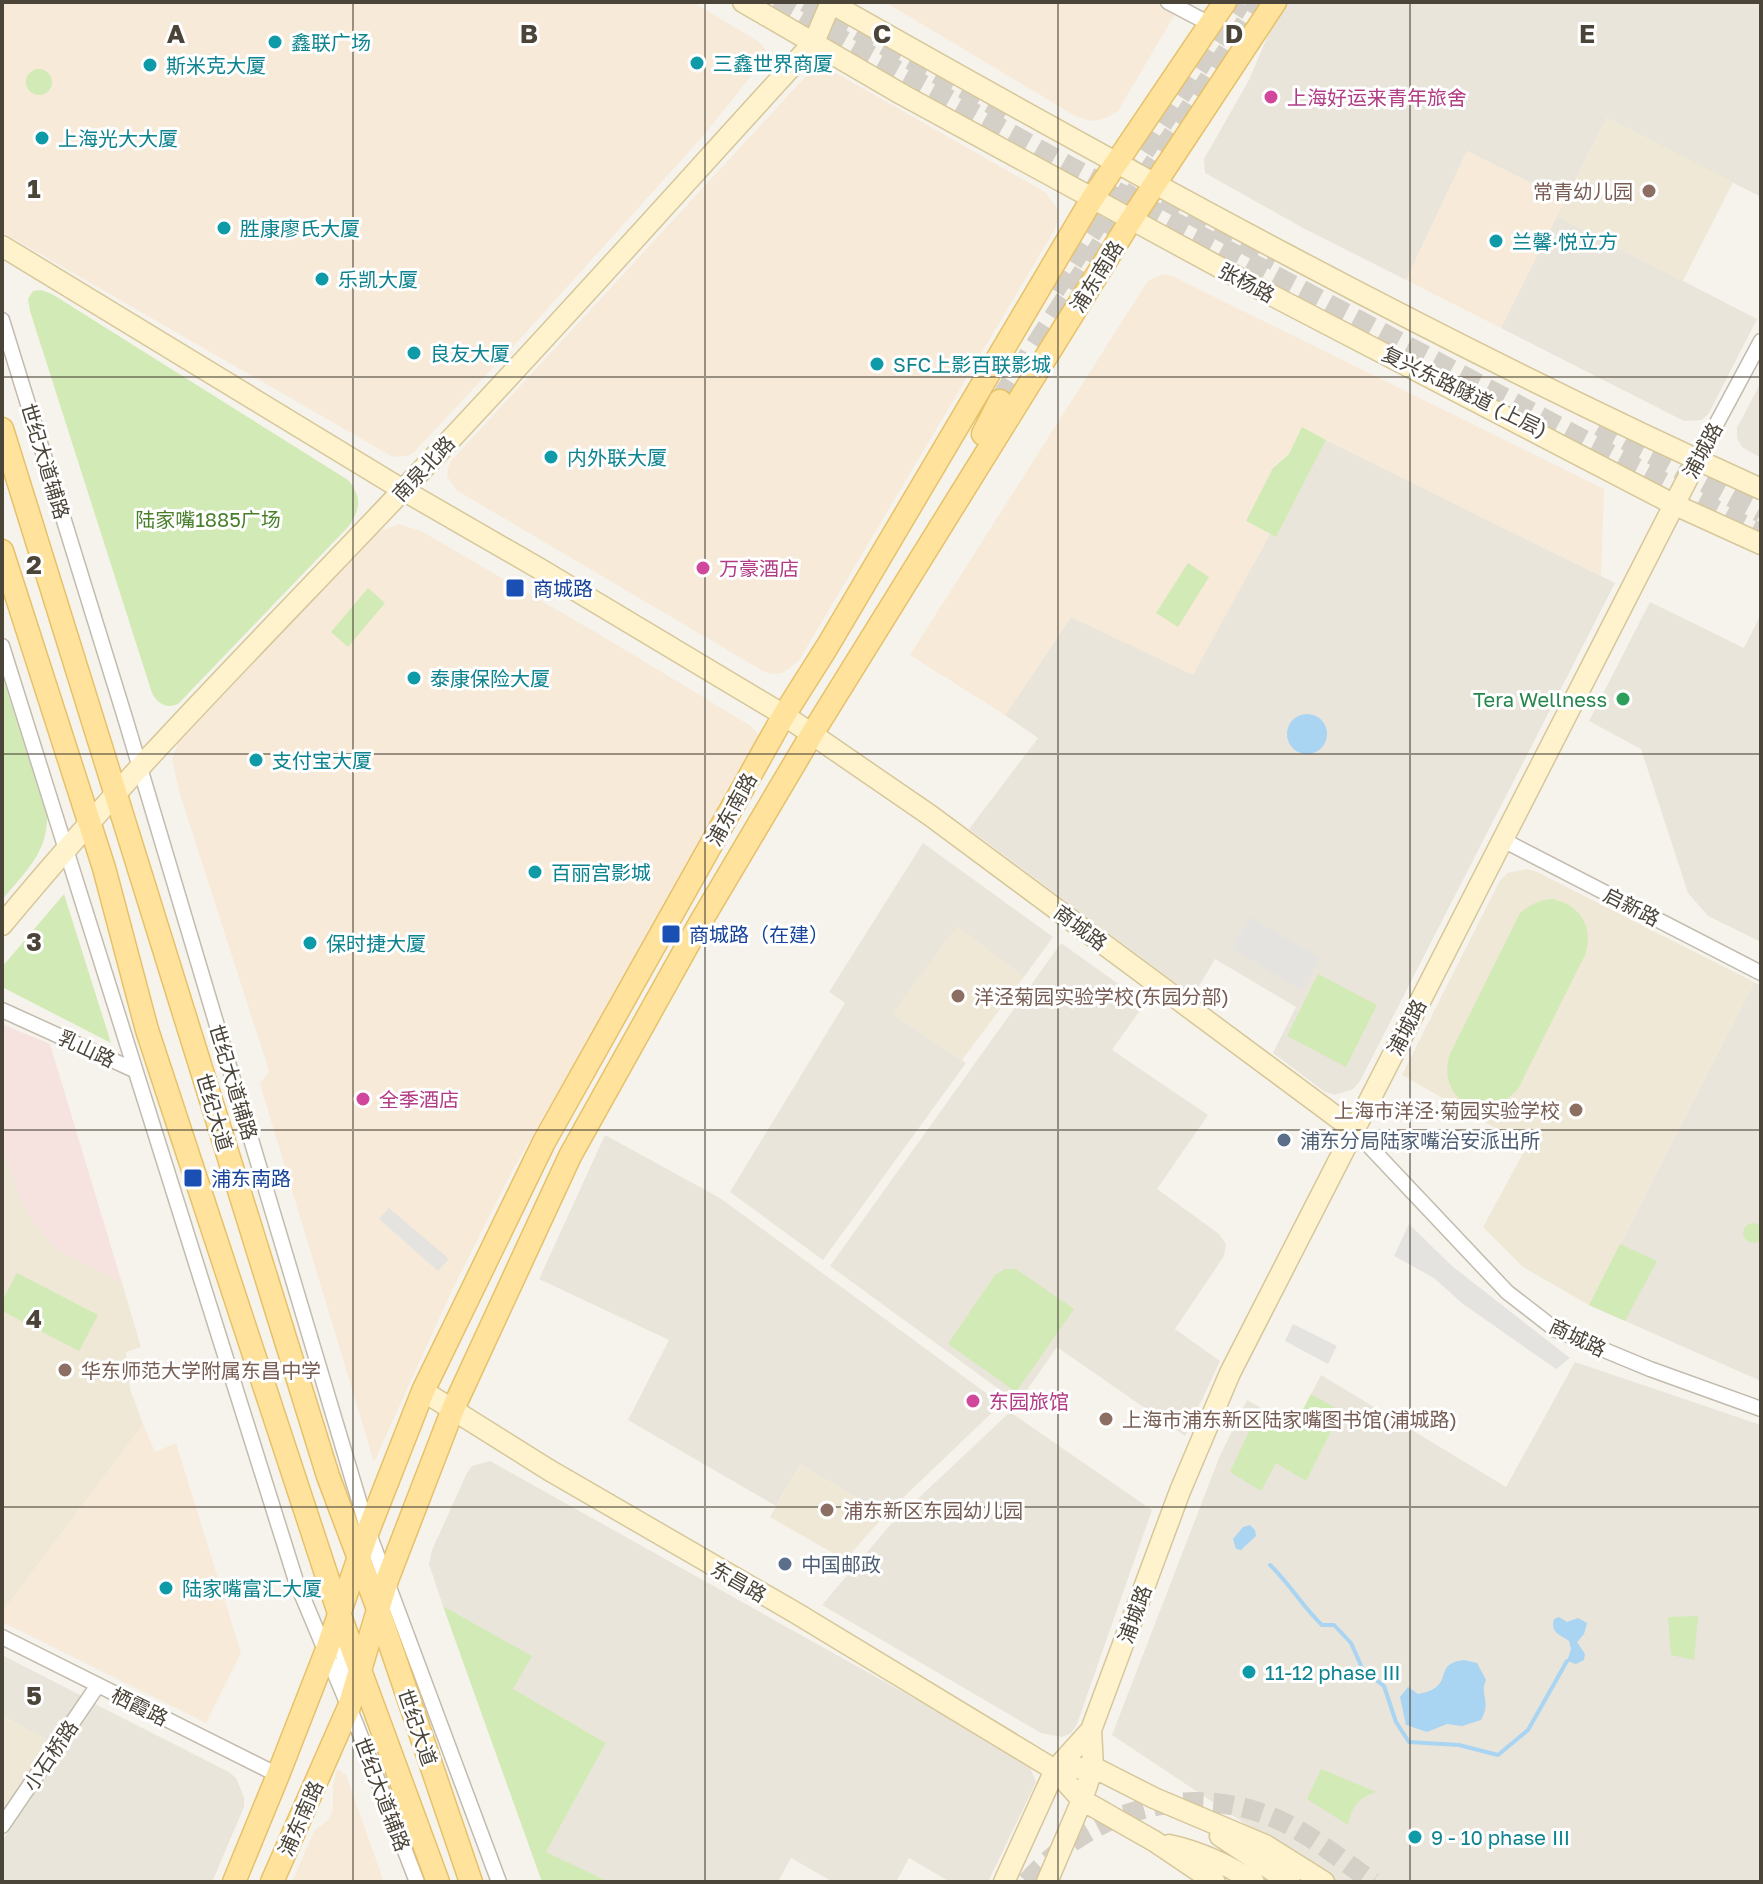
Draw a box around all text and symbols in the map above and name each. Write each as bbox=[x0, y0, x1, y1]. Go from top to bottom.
text: A bbox=[167, 18, 186, 49]
text: B bbox=[520, 18, 538, 49]
text: C bbox=[873, 18, 891, 49]
text: D bbox=[1225, 18, 1243, 49]
text: E bbox=[1579, 18, 1595, 49]
place label: 鑫联广场 bbox=[291, 30, 371, 54]
marker: 鑫联广场 bbox=[266, 33, 284, 51]
place label: 三鑫世界商厦 bbox=[713, 51, 833, 75]
place label: 斯米克大厦 bbox=[166, 53, 266, 77]
marker: 三鑫世界商厦 bbox=[688, 54, 706, 72]
marker: 斯米克大厦 bbox=[141, 56, 159, 74]
place label: 上海好运来青年旅舍 bbox=[1287, 85, 1467, 109]
marker: 上海好运来青年旅舍 bbox=[1262, 88, 1280, 106]
place label: 上海光大大厦 bbox=[58, 126, 178, 150]
marker: 上海光大大厦 bbox=[33, 129, 51, 147]
text: 1 bbox=[27, 173, 41, 204]
place label: 常青幼儿园 bbox=[1533, 179, 1633, 203]
marker: 常青幼儿园 bbox=[1640, 182, 1658, 200]
place label: 胜康廖氏大厦 bbox=[240, 216, 360, 240]
marker: 胜康廖氏大厦 bbox=[215, 219, 233, 237]
place label: 兰馨·悦立方 bbox=[1512, 229, 1618, 253]
marker: 兰馨·悦立方 bbox=[1487, 232, 1505, 250]
street label: 浦东南路 bbox=[1065, 236, 1127, 316]
street label: 张杨路 bbox=[1215, 257, 1279, 307]
place label: 乐凯大厦 bbox=[338, 267, 418, 291]
marker: 乐凯大厦 bbox=[313, 270, 331, 288]
place label: 良友大厦 bbox=[430, 341, 510, 365]
street label: 复兴东路隧道 (上层) bbox=[1379, 341, 1551, 441]
marker: 良友大厦 bbox=[405, 344, 423, 362]
place label: SFC上影百联影城 bbox=[893, 352, 1051, 376]
marker: SFC上影百联影城 bbox=[868, 355, 886, 373]
street label: 世纪大道辅路 bbox=[17, 400, 75, 522]
street label: 浦城路 bbox=[1677, 418, 1727, 482]
street label: 南泉北路 bbox=[387, 431, 459, 505]
place label: 内外联大厦 bbox=[567, 445, 667, 469]
marker: 内外联大厦 bbox=[542, 448, 560, 466]
park label: 陆家嘴1885广场 bbox=[135, 507, 281, 531]
text: 2 bbox=[26, 549, 42, 580]
place label: 万豪酒店 bbox=[719, 556, 799, 580]
marker: 万豪酒店 bbox=[694, 559, 712, 577]
place label: 商城路 bbox=[533, 576, 593, 600]
marker: 商城路 bbox=[504, 577, 526, 599]
place label: 泰康保险大厦 bbox=[430, 666, 550, 690]
marker: 泰康保险大厦 bbox=[405, 669, 423, 687]
place label: Tera Wellness bbox=[1473, 687, 1607, 711]
marker: Tera Wellness bbox=[1614, 690, 1632, 708]
place label: 支付宝大厦 bbox=[272, 748, 372, 772]
marker: 支付宝大厦 bbox=[247, 751, 265, 769]
street label: 浦东南路 bbox=[701, 768, 761, 850]
place label: 百丽宫影城 bbox=[551, 860, 651, 884]
marker: 百丽宫影城 bbox=[526, 863, 544, 881]
street label: 启新路 bbox=[1600, 882, 1664, 930]
street label: 商城路 bbox=[1050, 899, 1112, 955]
place label: 商城路（在建） bbox=[689, 922, 829, 946]
marker: 商城路（在建） bbox=[660, 923, 682, 945]
text: 3 bbox=[26, 926, 42, 957]
place label: 保时捷大厦 bbox=[326, 931, 426, 955]
marker: 保时捷大厦 bbox=[301, 934, 319, 952]
place label: 洋泾菊园实验学校(东园分部) bbox=[974, 984, 1229, 1008]
marker: 洋泾菊园实验学校(东园分部) bbox=[949, 987, 967, 1005]
street label: 浦城路 bbox=[1382, 995, 1430, 1059]
street label: 世纪大道辅路 bbox=[205, 1021, 263, 1143]
street label: 乳山路 bbox=[55, 1024, 119, 1072]
street label: 世纪大道 bbox=[192, 1070, 238, 1154]
place label: 全季酒店 bbox=[379, 1087, 459, 1111]
marker: 全季酒店 bbox=[354, 1090, 372, 1108]
place label: 上海市洋泾·菊园实验学校 bbox=[1334, 1098, 1560, 1122]
marker: 上海市洋泾·菊园实验学校 bbox=[1567, 1101, 1585, 1119]
place label: 浦东分局陆家嘴治安派出所 bbox=[1300, 1128, 1540, 1152]
marker: 浦东分局陆家嘴治安派出所 bbox=[1275, 1131, 1293, 1149]
place label: 浦东南路 bbox=[211, 1166, 291, 1190]
marker: 浦东南路 bbox=[182, 1167, 204, 1189]
text: 4 bbox=[26, 1303, 42, 1334]
street label: 商城路 bbox=[1546, 1313, 1610, 1361]
place label: 华东师范大学附属东昌中学 bbox=[81, 1358, 321, 1382]
marker: 华东师范大学附属东昌中学 bbox=[56, 1361, 74, 1379]
place label: 东园旅馆 bbox=[989, 1389, 1069, 1413]
marker: 东园旅馆 bbox=[964, 1392, 982, 1410]
place label: 上海市浦东新区陆家嘴图书馆(浦城路) bbox=[1122, 1407, 1457, 1431]
marker: 上海市浦东新区陆家嘴图书馆(浦城路) bbox=[1097, 1410, 1115, 1428]
place label: 浦东新区东园幼儿园 bbox=[843, 1498, 1023, 1522]
marker: 浦东新区东园幼儿园 bbox=[818, 1501, 836, 1519]
place label: 中国邮政 bbox=[801, 1552, 881, 1576]
marker: 中国邮政 bbox=[776, 1555, 794, 1573]
street label: 东昌路 bbox=[707, 1556, 771, 1606]
place label: 陆家嘴富汇大厦 bbox=[182, 1576, 322, 1600]
marker: 陆家嘴富汇大厦 bbox=[157, 1579, 175, 1597]
street label: 浦城路 bbox=[1112, 1582, 1156, 1646]
place label: 11-12 phase Ⅲ bbox=[1265, 1660, 1401, 1684]
marker: 11-12 phase Ⅲ bbox=[1240, 1663, 1258, 1681]
text: 5 bbox=[26, 1680, 42, 1711]
street label: 栖霞路 bbox=[108, 1682, 172, 1730]
street label: 世纪大道 bbox=[394, 1685, 442, 1769]
street label: 小石桥路 bbox=[18, 1715, 82, 1795]
street label: 世纪大道辅路 bbox=[350, 1734, 416, 1854]
street label: 浦东南路 bbox=[273, 1777, 327, 1859]
place label: 9 - 10 phase Ⅲ bbox=[1431, 1825, 1571, 1849]
marker: 9 - 10 phase Ⅲ bbox=[1406, 1828, 1424, 1846]

